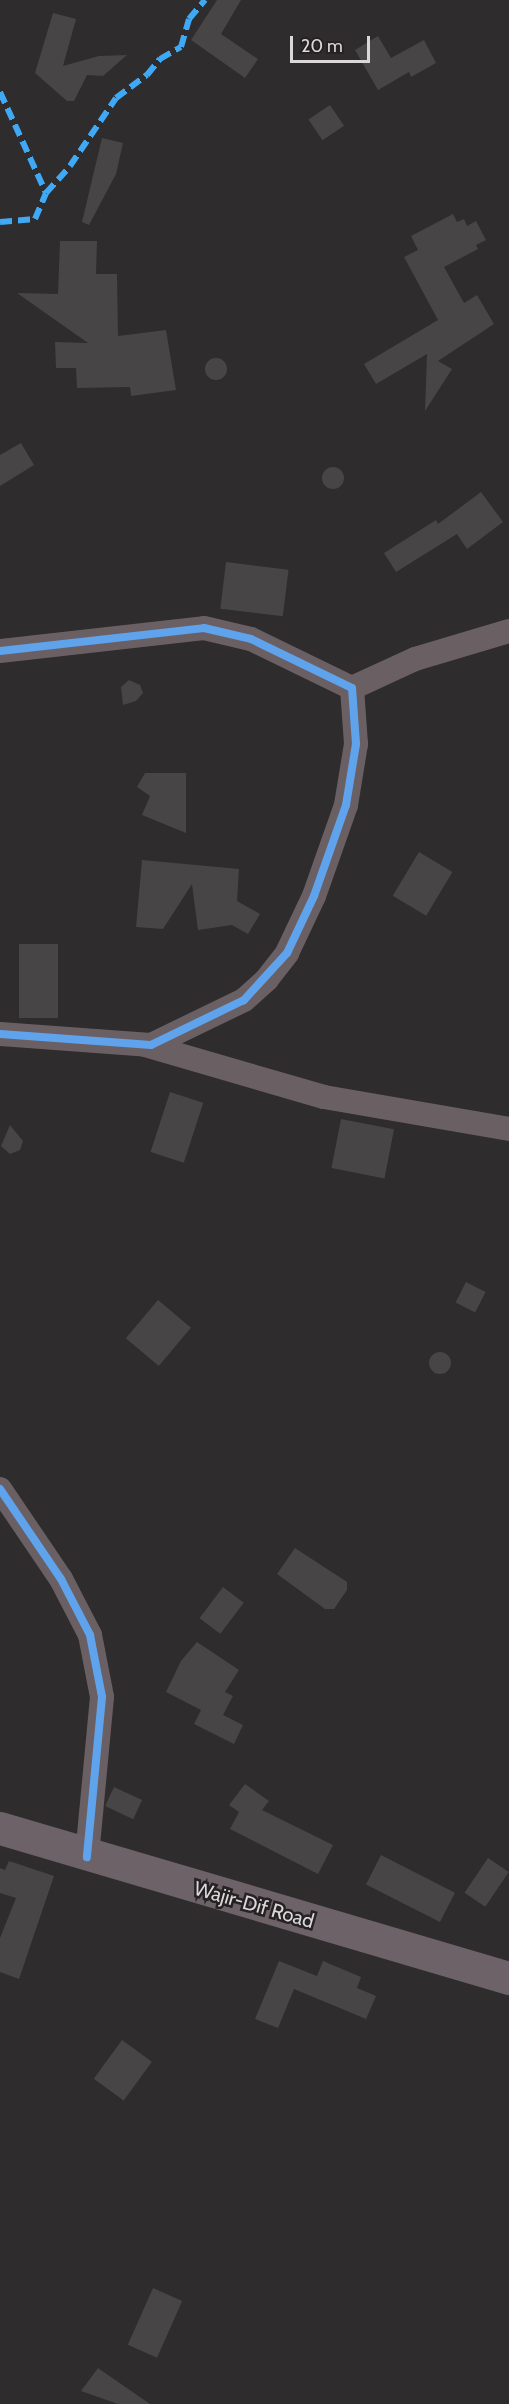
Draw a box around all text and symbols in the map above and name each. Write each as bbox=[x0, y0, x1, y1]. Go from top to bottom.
scale bar bbox=[293, 24, 372, 62]
text: 20 m bbox=[301, 35, 343, 57]
street label: Wajir-Dif Road bbox=[191, 1876, 317, 1934]

